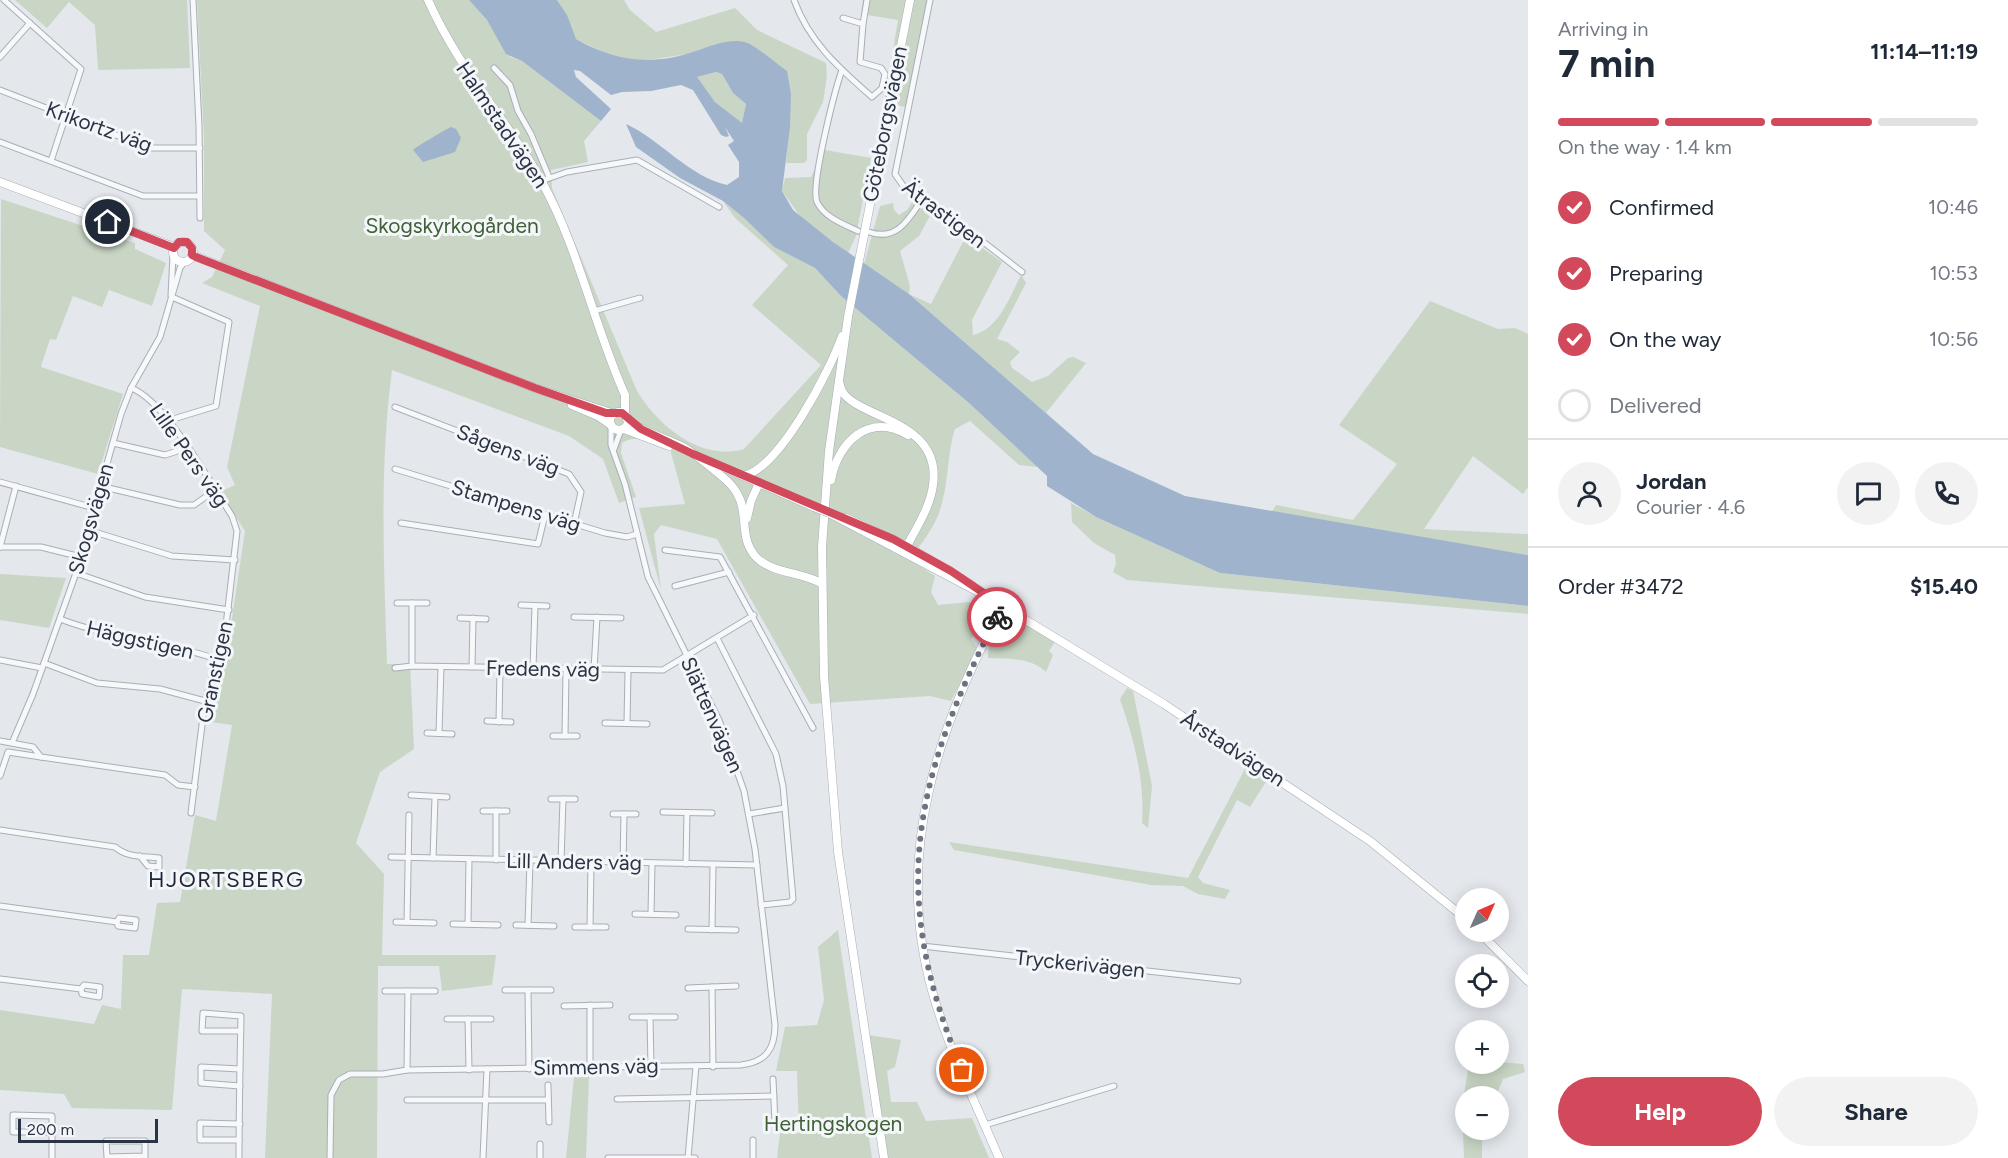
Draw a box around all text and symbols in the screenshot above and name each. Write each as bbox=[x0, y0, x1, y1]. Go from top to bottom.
text: Arriving in bbox=[1558, 17, 1648, 41]
text: 11:14–11:19 bbox=[1870, 38, 1978, 65]
text: 7 min bbox=[1558, 40, 1655, 87]
street label: Göteborgsvägen bbox=[857, 44, 912, 204]
street label: Halmstadvägen bbox=[451, 57, 554, 193]
street label: Krikortz väg bbox=[43, 96, 156, 157]
text: On the way · 1.4 km bbox=[1558, 135, 1732, 159]
street label: Ätrastigen bbox=[898, 174, 991, 253]
icon: check bbox=[1558, 191, 1591, 224]
text: Confirmed bbox=[1609, 194, 1714, 221]
text: 10:46 bbox=[1928, 195, 1978, 219]
pin bbox=[82, 196, 133, 247]
icon: home bbox=[91, 205, 124, 238]
park label: Skogskyrkogården bbox=[365, 213, 539, 238]
icon: check bbox=[1558, 257, 1591, 290]
text: Preparing bbox=[1609, 260, 1703, 287]
text: 10:53 bbox=[1929, 261, 1978, 285]
icon: check bbox=[1558, 323, 1591, 356]
text: On the way bbox=[1609, 326, 1721, 353]
text: 10:56 bbox=[1929, 327, 1978, 351]
text: Delivered bbox=[1609, 392, 1702, 419]
street label: Lille Pers väg bbox=[144, 398, 234, 511]
street label: Sågens väg bbox=[453, 419, 563, 481]
street label: Skogsvägen bbox=[63, 460, 118, 577]
button: person bbox=[1558, 462, 1621, 525]
button: chat bbox=[1837, 462, 1900, 525]
button: phone bbox=[1915, 462, 1978, 525]
text: Jordan bbox=[1636, 468, 1707, 495]
street label: Stampens väg bbox=[448, 474, 584, 537]
text: Courier · 4.6 bbox=[1636, 495, 1745, 519]
text: Order #3472 bbox=[1558, 573, 1684, 600]
text: $15.40 bbox=[1910, 573, 1978, 600]
courier bbox=[967, 587, 1027, 647]
icon: bike bbox=[981, 601, 1014, 634]
street label: Häggstigen bbox=[84, 615, 196, 664]
street label: Granstigen bbox=[192, 619, 238, 725]
street label: Slättenvägen bbox=[676, 653, 749, 777]
street label: Fredens väg bbox=[486, 655, 600, 682]
street label: Årstadvägen bbox=[1177, 706, 1290, 792]
street label: Lill Anders väg bbox=[506, 848, 642, 875]
district label: HJORTSBERG bbox=[148, 866, 304, 893]
north arrow bbox=[1455, 888, 1509, 942]
map controls bbox=[1455, 888, 1509, 1140]
street label: Tryckerivägen bbox=[1014, 944, 1146, 983]
button: locate bbox=[1455, 954, 1509, 1008]
button: + bbox=[1455, 1020, 1509, 1074]
pin bbox=[936, 1044, 987, 1095]
street label: Simmens väg bbox=[533, 1053, 659, 1080]
icon: bag bbox=[945, 1053, 978, 1086]
button: Help bbox=[1558, 1077, 1762, 1146]
button: Share bbox=[1774, 1077, 1978, 1146]
button: − bbox=[1455, 1086, 1509, 1140]
park label: Hertingskogen bbox=[764, 1111, 902, 1136]
scale bar bbox=[18, 1116, 158, 1144]
text: 200 m bbox=[27, 1120, 74, 1139]

